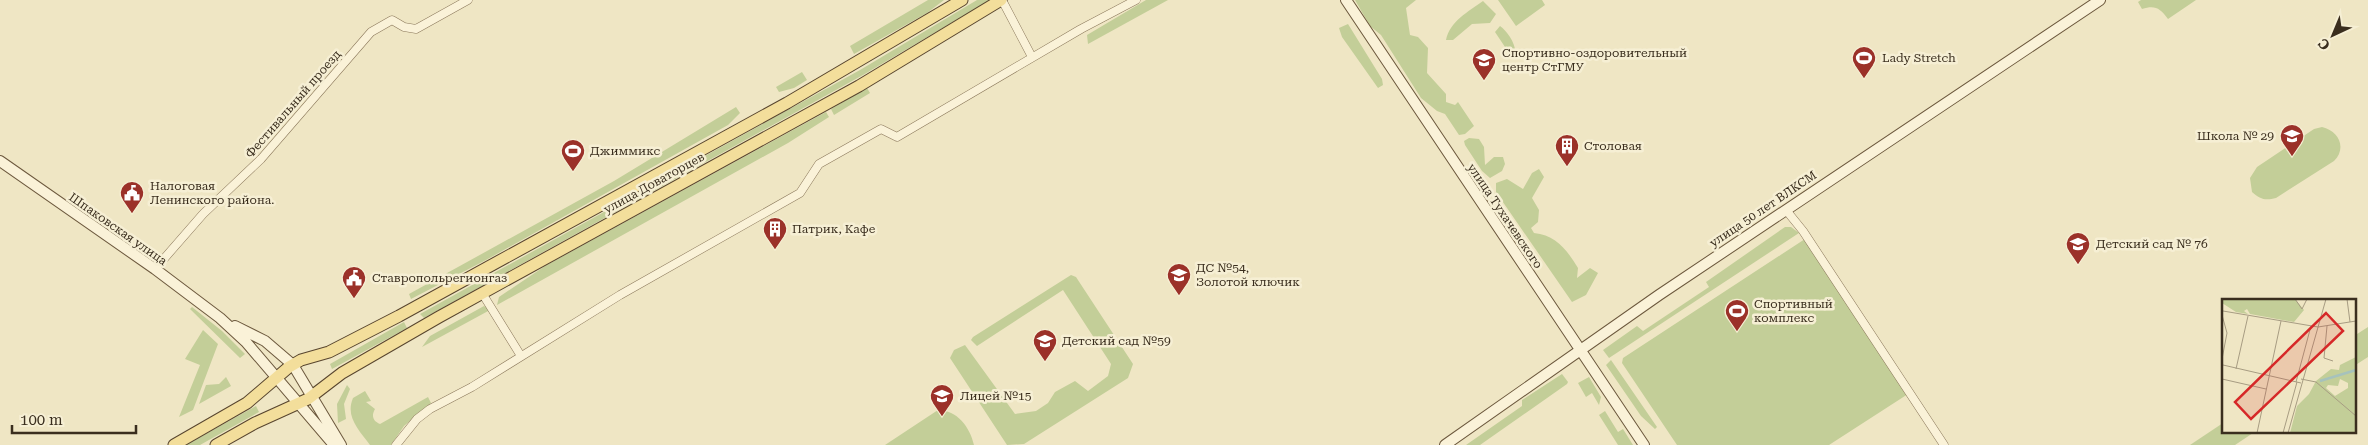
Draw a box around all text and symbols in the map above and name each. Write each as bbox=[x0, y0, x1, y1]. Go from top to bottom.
north arrow bbox=[2308, 10, 2358, 60]
text: С bbox=[2315, 35, 2333, 54]
sports icon: Lady Stretch bbox=[1851, 45, 1877, 79]
place label: Спортивно-оздоровительный центр СтГМУ bbox=[1502, 46, 1687, 74]
street label: Фестивальный проезд bbox=[242, 47, 344, 161]
school or university icon: Спортивно-оздоровительный центр СтГМУ bbox=[1471, 47, 1497, 81]
place label: Lady Stretch bbox=[1882, 51, 1956, 65]
school or university icon: Школа № 29 bbox=[2279, 123, 2305, 157]
place label: Школа № 29 bbox=[2197, 129, 2274, 143]
building icon: Столовая bbox=[1554, 133, 1580, 167]
sports icon: Джиммикс bbox=[560, 138, 586, 172]
place label: Столовая bbox=[1584, 139, 1642, 153]
place label: Джиммикс bbox=[590, 144, 660, 158]
street label: улица Доваторцев bbox=[601, 149, 707, 216]
street label: улица Тухачевского bbox=[1465, 161, 1545, 271]
street label: улица 50 лет ВЛКСМ bbox=[1707, 168, 1819, 250]
place label: Налоговая Ленинского района. bbox=[150, 179, 274, 207]
public building icon: Налоговая Ленинского района. bbox=[119, 180, 145, 214]
street label: Шпаковская улица bbox=[66, 190, 170, 268]
building icon: Патрик, Кафе bbox=[762, 216, 788, 250]
place label: Патрик, Кафе bbox=[792, 222, 876, 236]
school or university icon: Детский сад № 76 bbox=[2065, 231, 2091, 265]
place label: Детский сад № 76 bbox=[2096, 237, 2208, 251]
place label: ДС №54, Золотой ключик bbox=[1196, 261, 1300, 289]
school or university icon: ДС №54, Золотой ключик bbox=[1166, 262, 1192, 296]
public building icon: Ставропольрегионгаз bbox=[341, 265, 367, 299]
place label: Ставропольрегионгаз bbox=[372, 271, 507, 285]
place label: Спортивный комплекс bbox=[1754, 297, 1833, 325]
sports icon: Спортивный комплекс bbox=[1724, 298, 1750, 332]
inset map bbox=[2222, 299, 2356, 432]
school or university icon: Детский сад №59 bbox=[1032, 328, 1058, 362]
place label: Детский сад №59 bbox=[1062, 334, 1171, 348]
school or university icon: Лицей №15 bbox=[929, 383, 955, 417]
place label: Лицей №15 bbox=[960, 389, 1032, 403]
scale bar bbox=[12, 402, 136, 434]
text: 100 m bbox=[20, 411, 63, 429]

